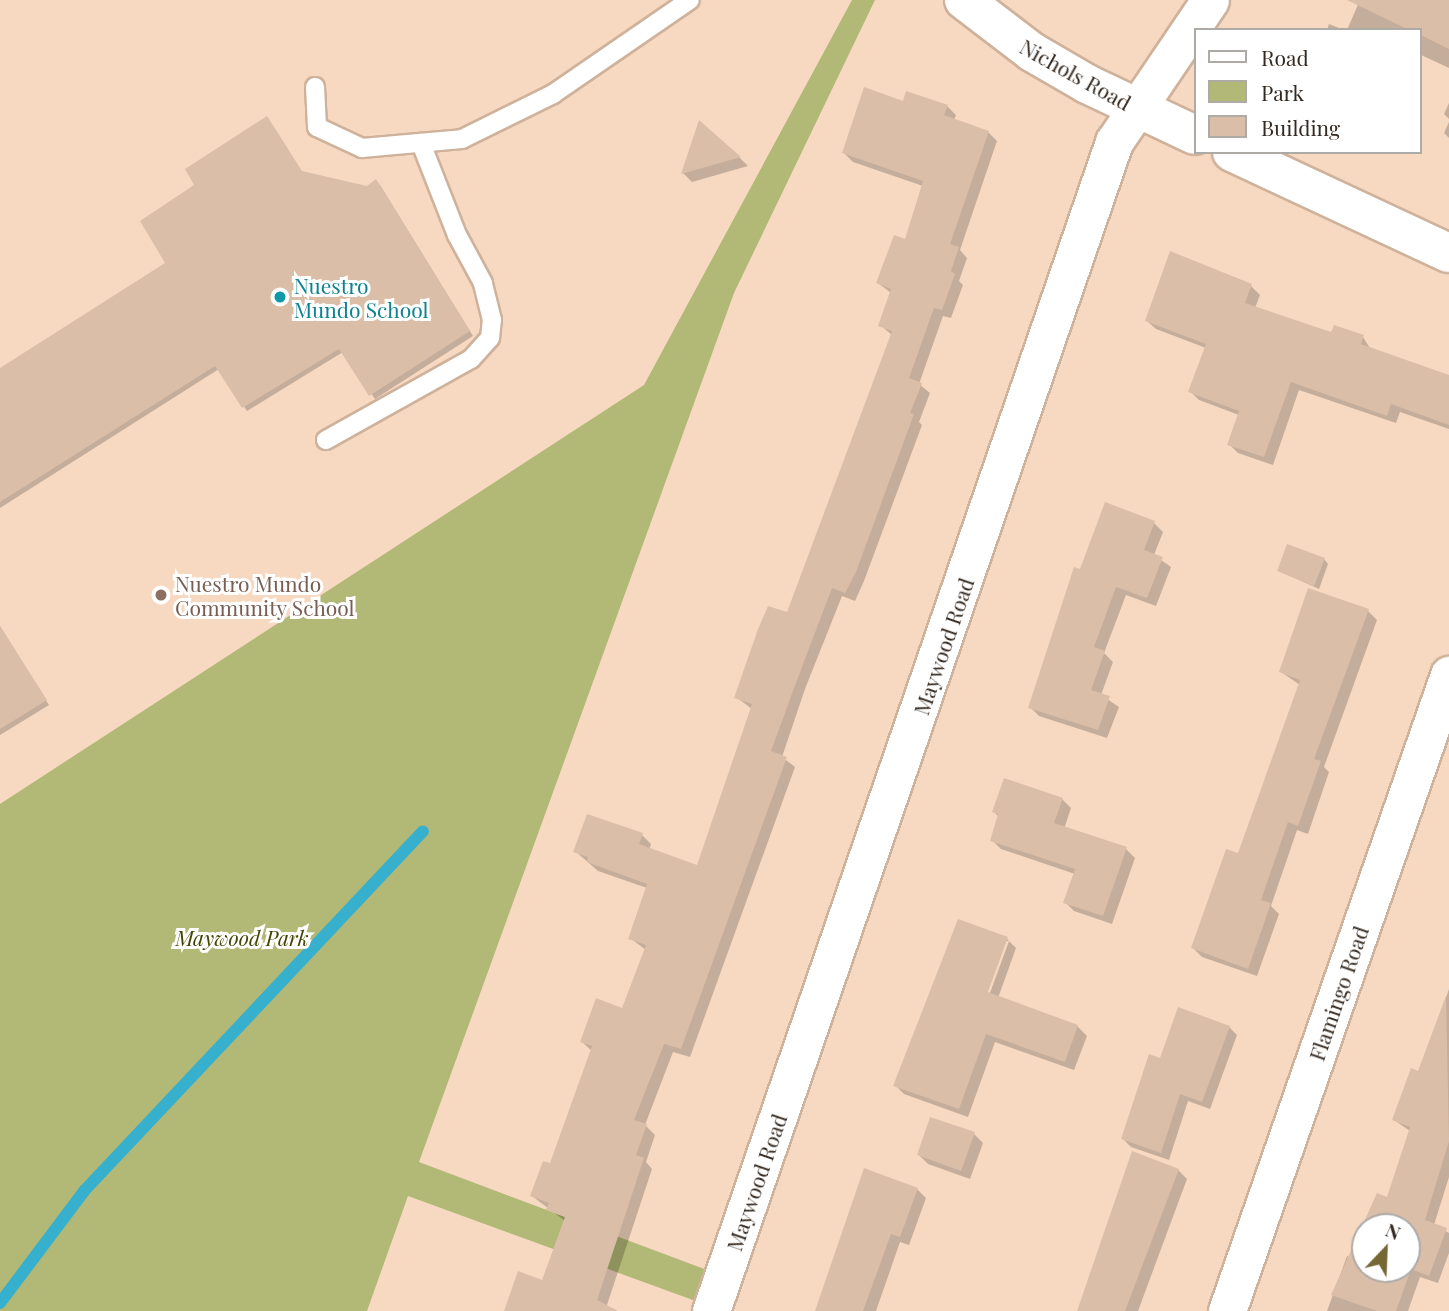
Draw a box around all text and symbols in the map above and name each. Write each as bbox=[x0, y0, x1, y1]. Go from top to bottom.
legend bbox=[1194, 28, 1421, 154]
street label: Nichols Road bbox=[1016, 33, 1136, 115]
text: Road bbox=[1261, 43, 1309, 71]
text: Park bbox=[1261, 78, 1304, 106]
text: Building bbox=[1261, 113, 1340, 141]
place label: Nuestro Mundo School bbox=[294, 272, 428, 322]
marker: Nuestro Mundo School bbox=[272, 289, 288, 305]
place label: Nuestro Mundo Community School bbox=[175, 570, 355, 620]
street label: Maywood Road bbox=[908, 574, 978, 718]
marker: Nuestro Mundo Community School bbox=[153, 587, 169, 603]
street label: Flamingo Road bbox=[1303, 922, 1373, 1064]
park label: Maywood Park bbox=[175, 924, 309, 950]
street label: Maywood Road bbox=[721, 1110, 791, 1254]
north arrow bbox=[1351, 1213, 1421, 1283]
text: N bbox=[1382, 1216, 1405, 1245]

